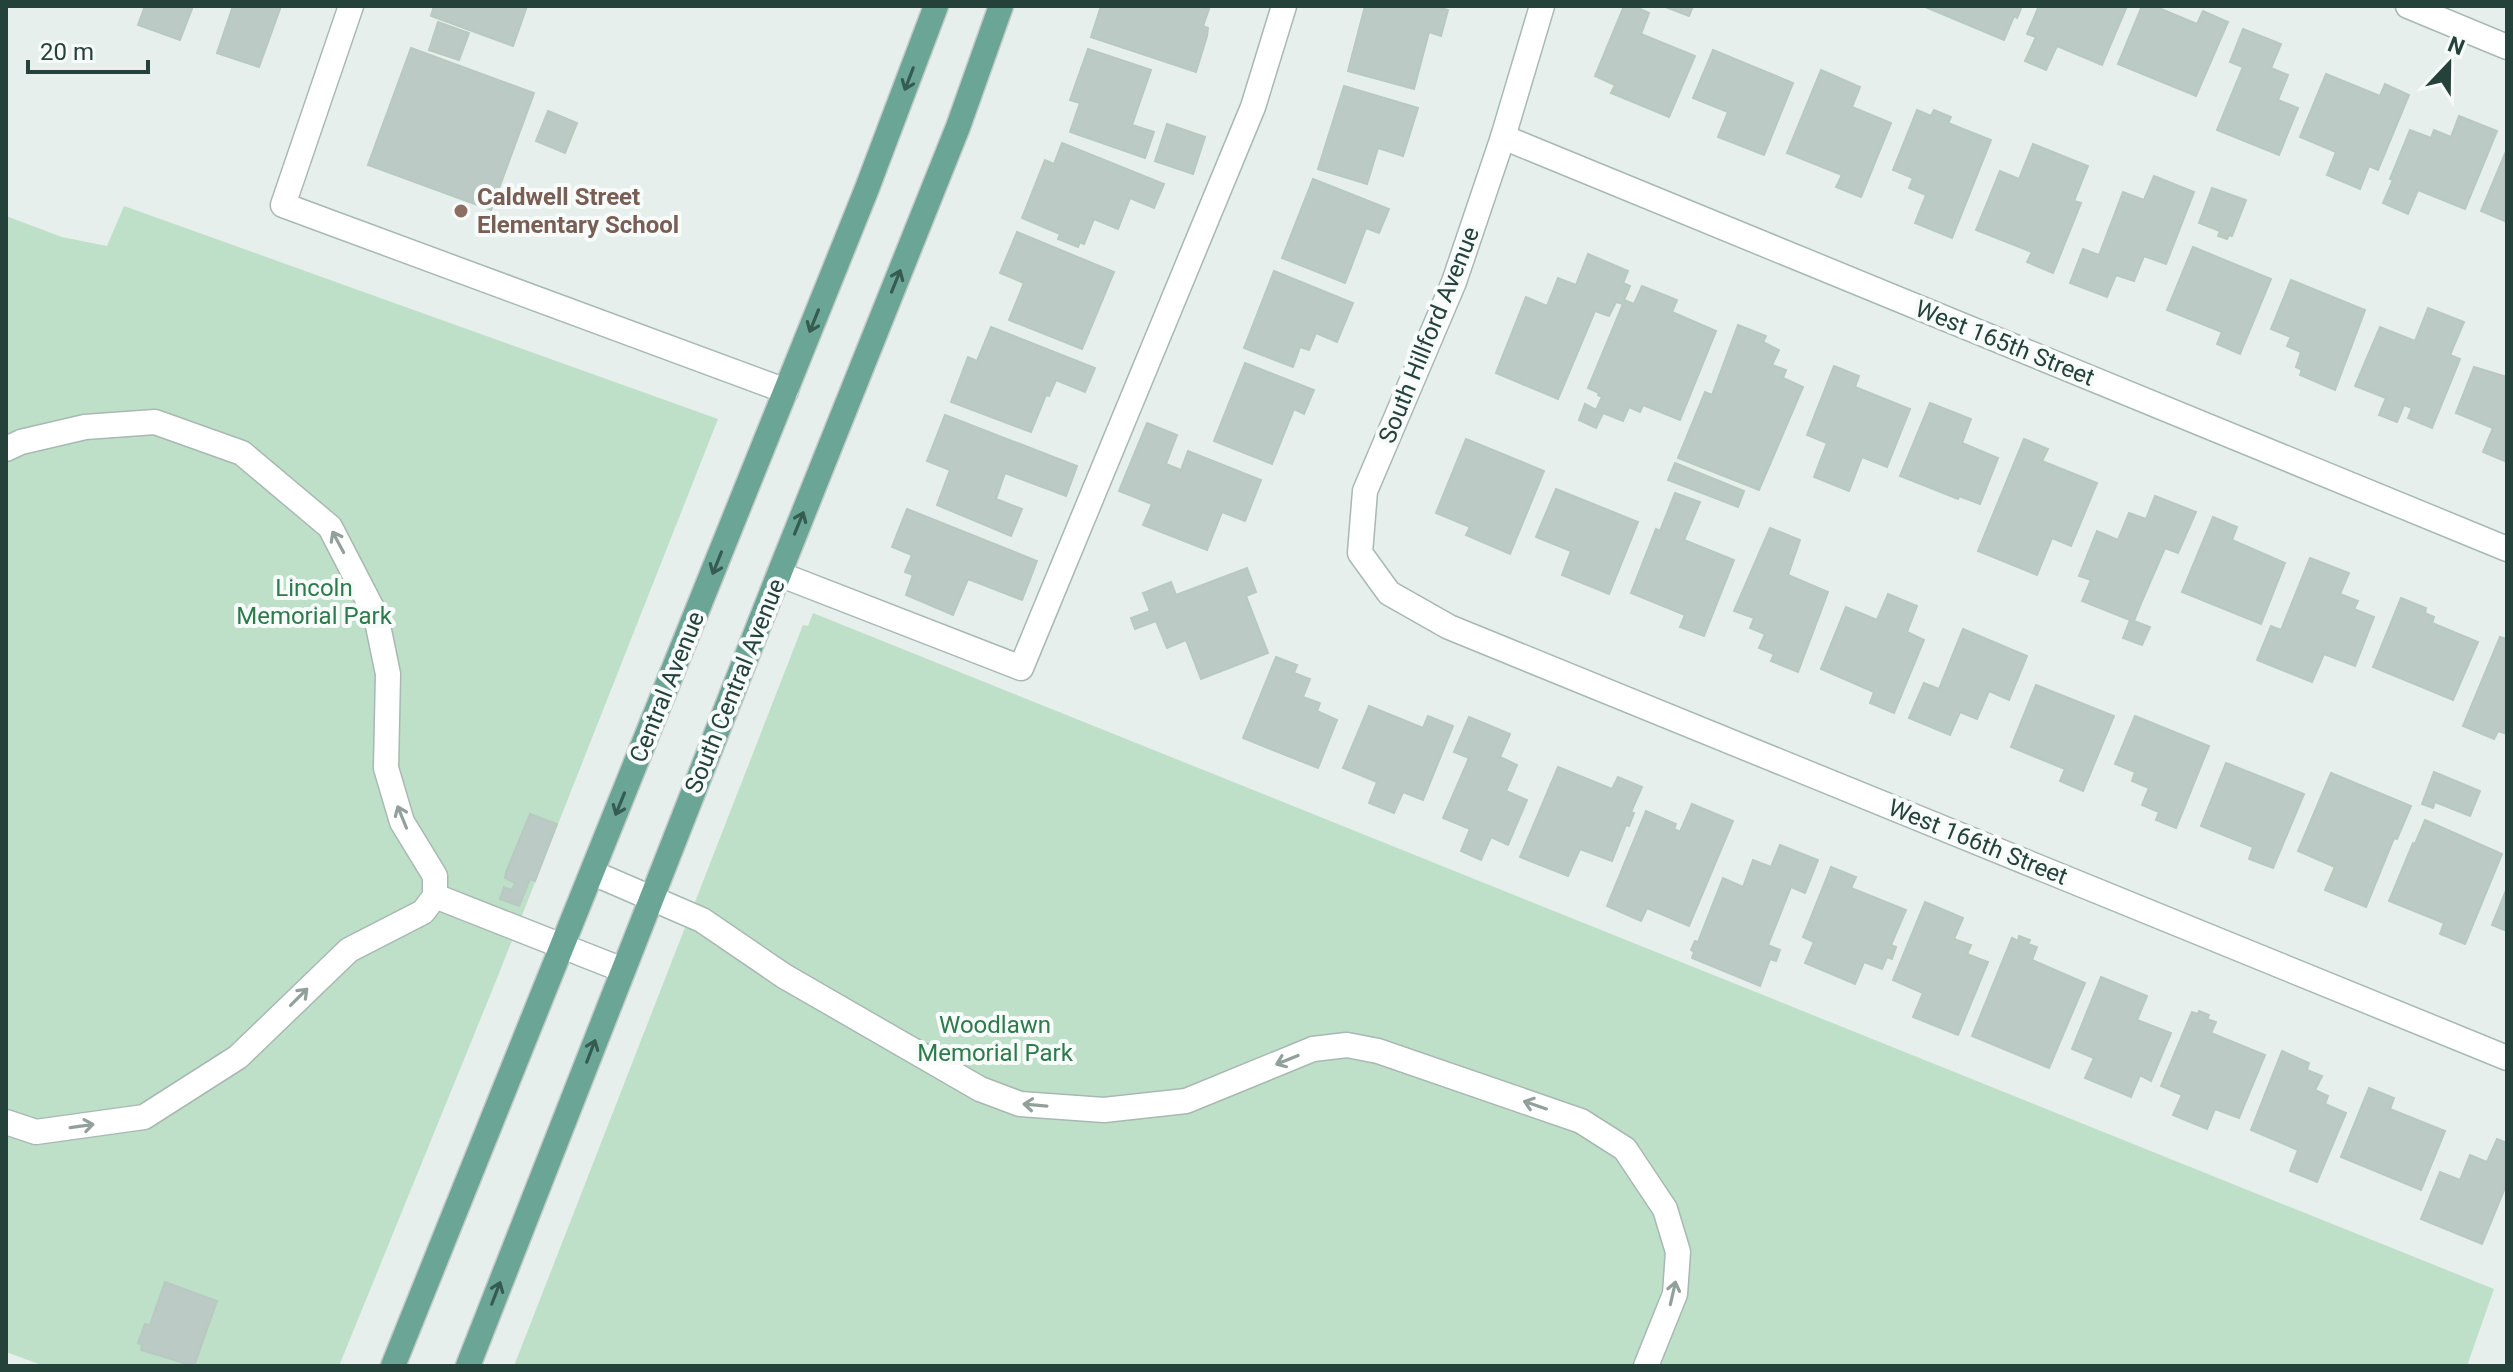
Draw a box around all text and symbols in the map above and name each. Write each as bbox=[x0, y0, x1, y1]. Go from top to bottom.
scale bar bbox=[28, 24, 148, 74]
north arrow bbox=[2409, 24, 2489, 104]
text: N bbox=[2444, 31, 2468, 60]
text: 20 m bbox=[40, 38, 94, 66]
one-way arrow bbox=[901, 66, 915, 91]
place label: Caldwell Street Elementary School bbox=[477, 183, 679, 239]
marker: Caldwell Street Elementary School bbox=[452, 202, 470, 220]
street label: South Hillford Avenue bbox=[1373, 223, 1485, 447]
one-way arrow bbox=[890, 269, 904, 294]
street label: West 165th Street bbox=[1911, 294, 2099, 392]
one-way arrow bbox=[806, 308, 820, 333]
one-way arrow bbox=[793, 511, 807, 536]
one-way arrow bbox=[329, 531, 345, 555]
one-way arrow bbox=[709, 550, 723, 575]
park label: Lincoln Memorial Park bbox=[236, 574, 393, 630]
street label: South Central Avenue bbox=[679, 575, 791, 797]
street label: Central Avenue bbox=[624, 607, 710, 767]
one-way arrow bbox=[612, 791, 627, 816]
street label: West 166th Street bbox=[1884, 793, 2072, 891]
one-way arrow bbox=[394, 805, 408, 830]
one-way arrow bbox=[289, 988, 308, 1007]
park label: Woodlawn Memorial Park bbox=[917, 1011, 1074, 1067]
one-way arrow bbox=[585, 1039, 599, 1064]
one-way arrow bbox=[1275, 1053, 1299, 1068]
one-way arrow bbox=[1523, 1096, 1548, 1111]
one-way arrow bbox=[1022, 1097, 1049, 1112]
one-way arrow bbox=[69, 1118, 94, 1133]
one-way arrow bbox=[490, 1281, 504, 1306]
one-way arrow bbox=[1666, 1281, 1681, 1307]

